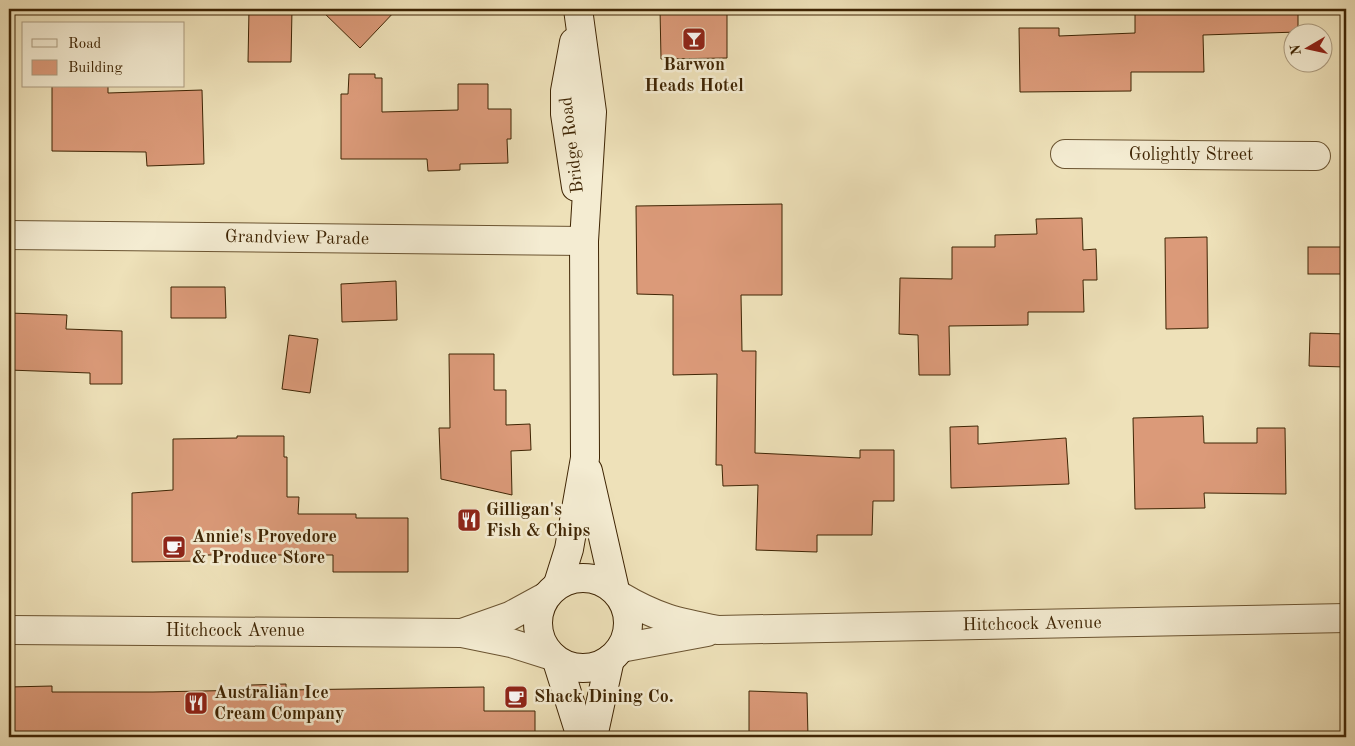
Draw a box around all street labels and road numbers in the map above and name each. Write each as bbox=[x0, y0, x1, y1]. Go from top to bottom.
street label: Bridge Road bbox=[557, 96, 587, 194]
street label: Golightly Street bbox=[1129, 146, 1253, 164]
street label: Grandview Parade bbox=[225, 228, 369, 248]
street label: Hitchcock Avenue bbox=[962, 614, 1102, 634]
street label: Hitchcock Avenue bbox=[165, 622, 305, 640]

